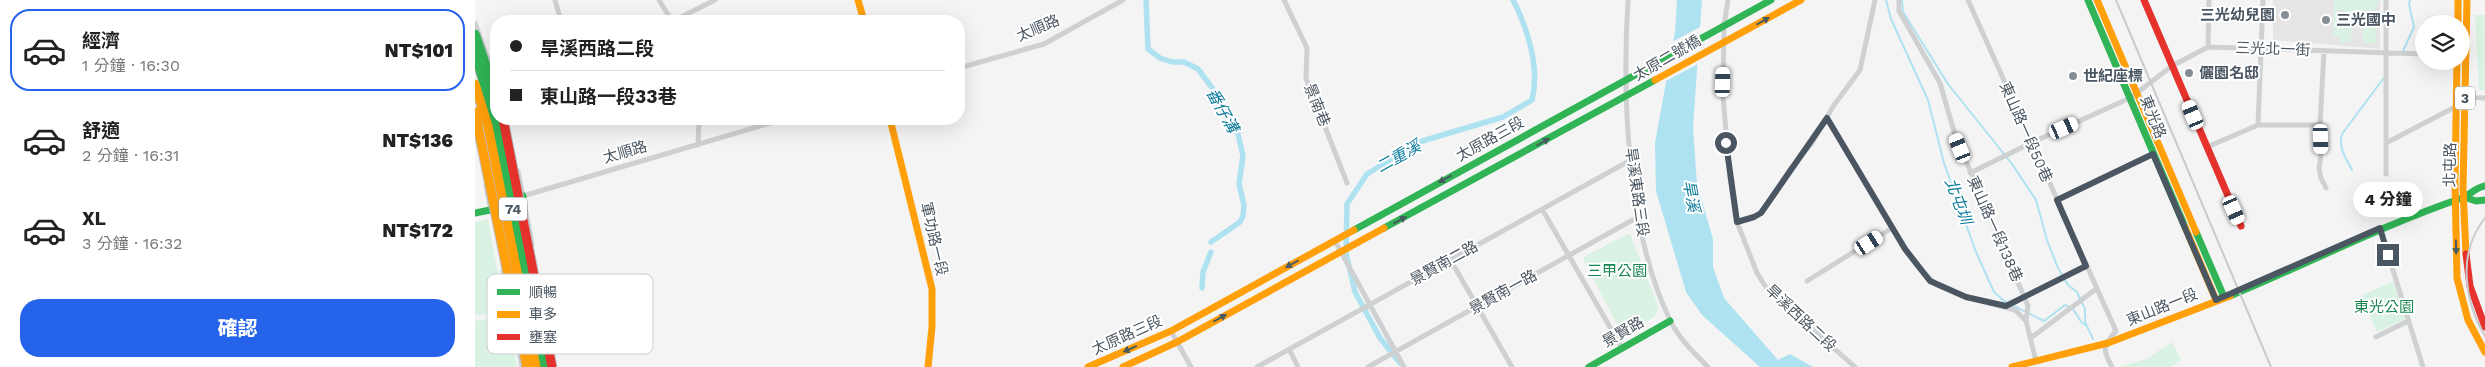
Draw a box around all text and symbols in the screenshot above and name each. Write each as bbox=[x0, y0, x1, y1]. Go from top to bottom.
place label: 三光幼兒園 bbox=[2200, 6, 2275, 24]
marker: 三光幼兒園 bbox=[2279, 9, 2291, 21]
street label: 太順路 bbox=[1014, 11, 1062, 45]
place label: 三光國中 bbox=[2336, 11, 2396, 29]
marker: 三光國中 bbox=[2320, 14, 2332, 26]
map controls bbox=[2415, 15, 2470, 70]
button: layers bbox=[2415, 15, 2470, 70]
one-way arrow bbox=[1755, 17, 1770, 25]
icon: car bbox=[22, 28, 67, 73]
text: 經濟 bbox=[82, 29, 120, 52]
street label: 太原二號橋 bbox=[1630, 31, 1704, 85]
text: 旱溪西路二段 bbox=[540, 37, 654, 60]
text: NT$101 bbox=[385, 39, 453, 62]
street label: 三光北一街 bbox=[2235, 39, 2311, 59]
text: 1 分鐘 · 16:30 bbox=[82, 56, 180, 75]
place label: 儷園名邸 bbox=[2199, 64, 2259, 82]
car bbox=[1714, 67, 1731, 97]
place label: 世紀座標 bbox=[2083, 67, 2143, 85]
marker: 儷園名邸 bbox=[2183, 67, 2195, 79]
marker: 世紀座標 bbox=[2067, 70, 2079, 82]
street label: 東山路一段50巷 bbox=[1996, 79, 2056, 185]
street label: 景南巷 bbox=[1300, 81, 1334, 129]
text: 東山路一段33巷 bbox=[540, 85, 677, 108]
water label: 番仔溝 bbox=[1203, 85, 1243, 138]
road number: 3 bbox=[2455, 86, 2475, 110]
street label: 東光路 bbox=[2136, 93, 2170, 141]
car bbox=[2180, 98, 2205, 132]
street label: 太原路三段 bbox=[1453, 113, 1527, 165]
car bbox=[2047, 115, 2080, 141]
icon: car bbox=[22, 118, 67, 163]
text: 舒適 bbox=[82, 119, 120, 142]
car bbox=[2312, 124, 2329, 154]
text: NT$136 bbox=[382, 129, 453, 152]
car bbox=[1947, 131, 1972, 165]
route start bbox=[1715, 132, 1737, 154]
water label: 二重溪 bbox=[1373, 136, 1426, 176]
street label: 太順路 bbox=[601, 137, 649, 167]
one-way arrow bbox=[1537, 138, 1550, 147]
street label: 北屯路 bbox=[2441, 142, 2459, 188]
text: 2 分鐘 · 16:31 bbox=[82, 146, 179, 165]
street label: 旱溪東路三段 bbox=[1622, 146, 1652, 238]
street label: 東山路一段138巷 bbox=[1964, 173, 2026, 285]
one-way arrow bbox=[1439, 175, 1452, 184]
water label: 北屯圳 bbox=[1941, 175, 1977, 229]
water label: 旱溪 bbox=[1679, 179, 1704, 215]
callout: 4 分鐘 bbox=[2353, 182, 2423, 218]
text: 4 分鐘 bbox=[2365, 190, 2411, 209]
car bbox=[2221, 193, 2246, 227]
road number: 74 bbox=[499, 198, 527, 220]
street label: 軍功路一段 bbox=[917, 200, 951, 278]
text: XL bbox=[82, 207, 106, 230]
icon: car bbox=[22, 208, 67, 253]
one-way arrow bbox=[1393, 216, 1408, 224]
text: NT$172 bbox=[382, 219, 453, 242]
car bbox=[1852, 229, 1885, 257]
text: 3 分鐘 · 16:32 bbox=[82, 234, 182, 253]
street label: 景賢南二路 bbox=[1407, 237, 1481, 289]
one-way arrow bbox=[2452, 239, 2460, 255]
route end bbox=[2377, 244, 2399, 266]
one-way arrow bbox=[1285, 260, 1299, 268]
park label: 三甲公園 bbox=[1587, 262, 1647, 280]
street label: 景賢南一路 bbox=[1466, 266, 1540, 318]
legend bbox=[487, 274, 653, 354]
street label: 旱溪西路二段 bbox=[1762, 281, 1840, 355]
text: 順暢 bbox=[529, 284, 557, 300]
street label: 東山路一段 bbox=[2124, 285, 2200, 329]
park label: 東光公園 bbox=[2354, 298, 2414, 316]
button: 確認 bbox=[20, 299, 455, 357]
text: 車多 bbox=[529, 306, 557, 322]
street label: 太原路三段 bbox=[1089, 312, 1165, 358]
street label: 景賢路 bbox=[1599, 313, 1647, 351]
one-way arrow bbox=[1213, 314, 1227, 323]
text: 壅塞 bbox=[529, 329, 557, 345]
one-way arrow bbox=[1123, 346, 1137, 354]

